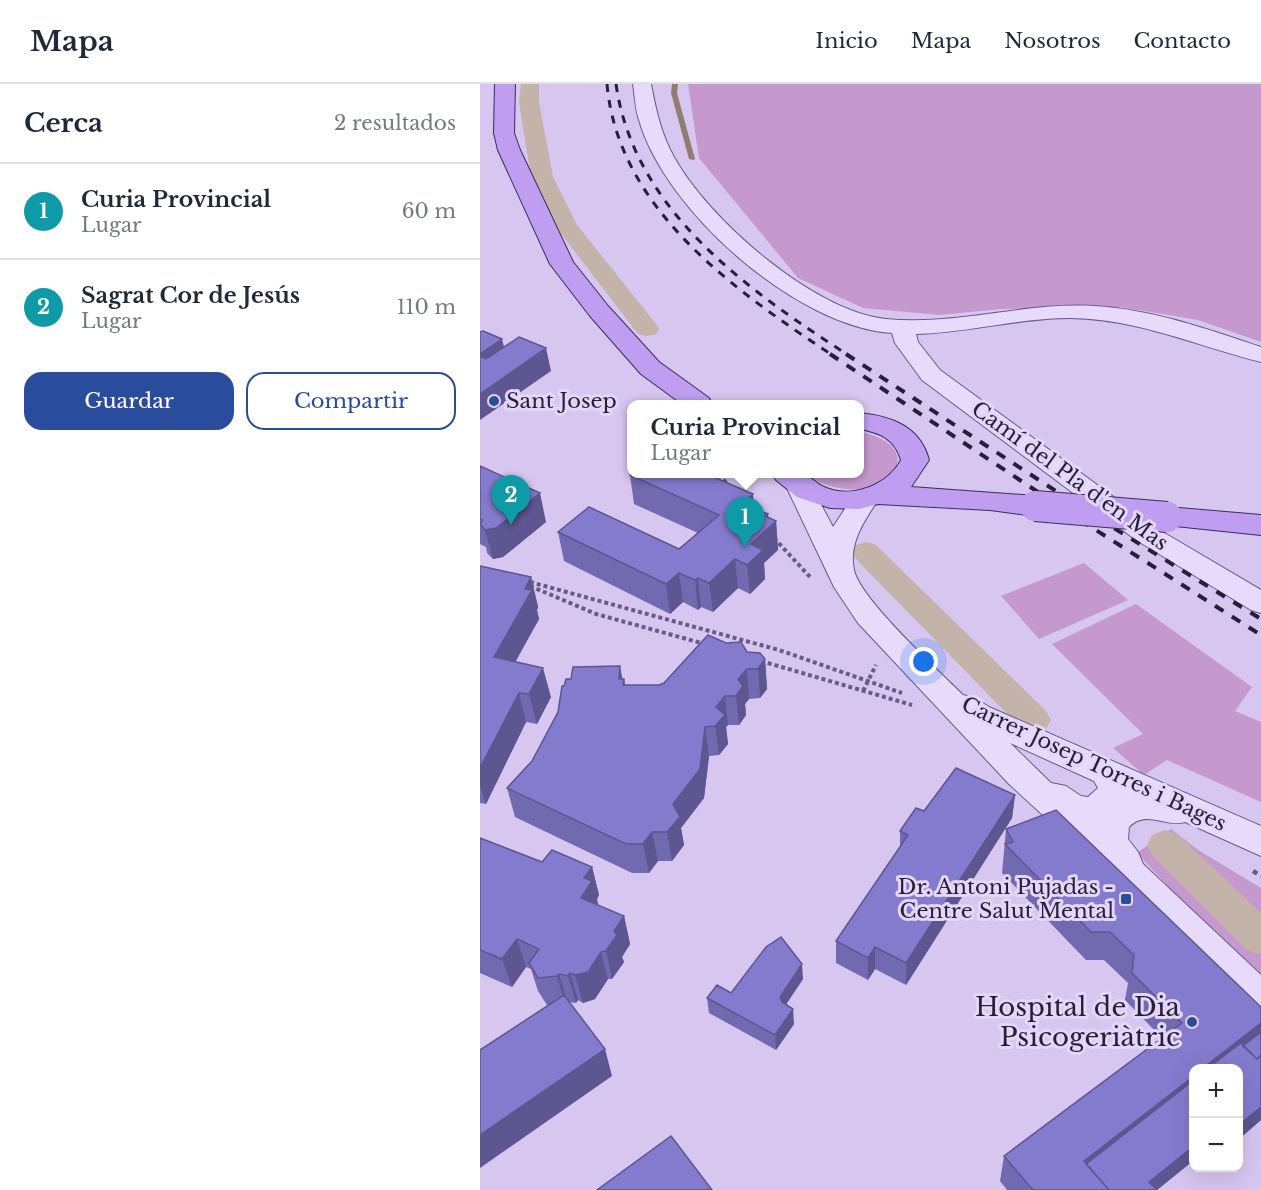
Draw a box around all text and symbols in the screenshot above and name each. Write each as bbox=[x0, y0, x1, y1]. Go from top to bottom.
text: Mapa bbox=[30, 24, 114, 59]
text: Inicio bbox=[815, 28, 878, 54]
text: Mapa bbox=[911, 28, 971, 54]
text: Nosotros bbox=[1004, 28, 1100, 54]
text: Contacto bbox=[1133, 28, 1231, 54]
text: Cerca bbox=[24, 107, 103, 139]
text: 2 resultados bbox=[334, 111, 456, 135]
text: Curia Provincial bbox=[81, 186, 271, 213]
text: 1 bbox=[39, 199, 48, 223]
text: 60 m bbox=[402, 199, 456, 223]
text: Lugar bbox=[81, 213, 142, 237]
text: Sagrat Cor de Jesús bbox=[81, 282, 300, 309]
text: 2 bbox=[37, 295, 50, 319]
text: 110 m bbox=[397, 295, 456, 319]
text: Lugar bbox=[81, 309, 142, 333]
button: Guardar bbox=[24, 372, 234, 430]
button: Compartir bbox=[246, 372, 456, 430]
place label: Sant Josep bbox=[506, 388, 617, 414]
marker: Sant Josep bbox=[487, 394, 501, 408]
street label: Camí del Pla d'en Mas bbox=[967, 396, 1173, 556]
popup bbox=[627, 400, 864, 478]
text: Curia Provincial bbox=[650, 414, 841, 441]
text: Lugar bbox=[650, 441, 711, 465]
pin: 2 bbox=[492, 476, 531, 525]
pin: 1 bbox=[726, 498, 764, 547]
your location bbox=[909, 647, 938, 676]
street label: Carrer Josep Torres i Bages bbox=[958, 691, 1230, 837]
place label: Dr. Antoni Pujadas - Centre Salut Mental bbox=[898, 874, 1114, 924]
marker: Dr. Antoni Pujadas - Centre Salut Mental bbox=[1119, 892, 1133, 906]
place label: Hospital de Dia Psicogeriàtric bbox=[975, 991, 1181, 1053]
marker: Hospital de Dia Psicogeriàtric bbox=[1185, 1015, 1199, 1029]
map controls bbox=[1189, 1064, 1243, 1172]
button: + bbox=[1189, 1064, 1243, 1118]
button: − bbox=[1189, 1118, 1243, 1172]

